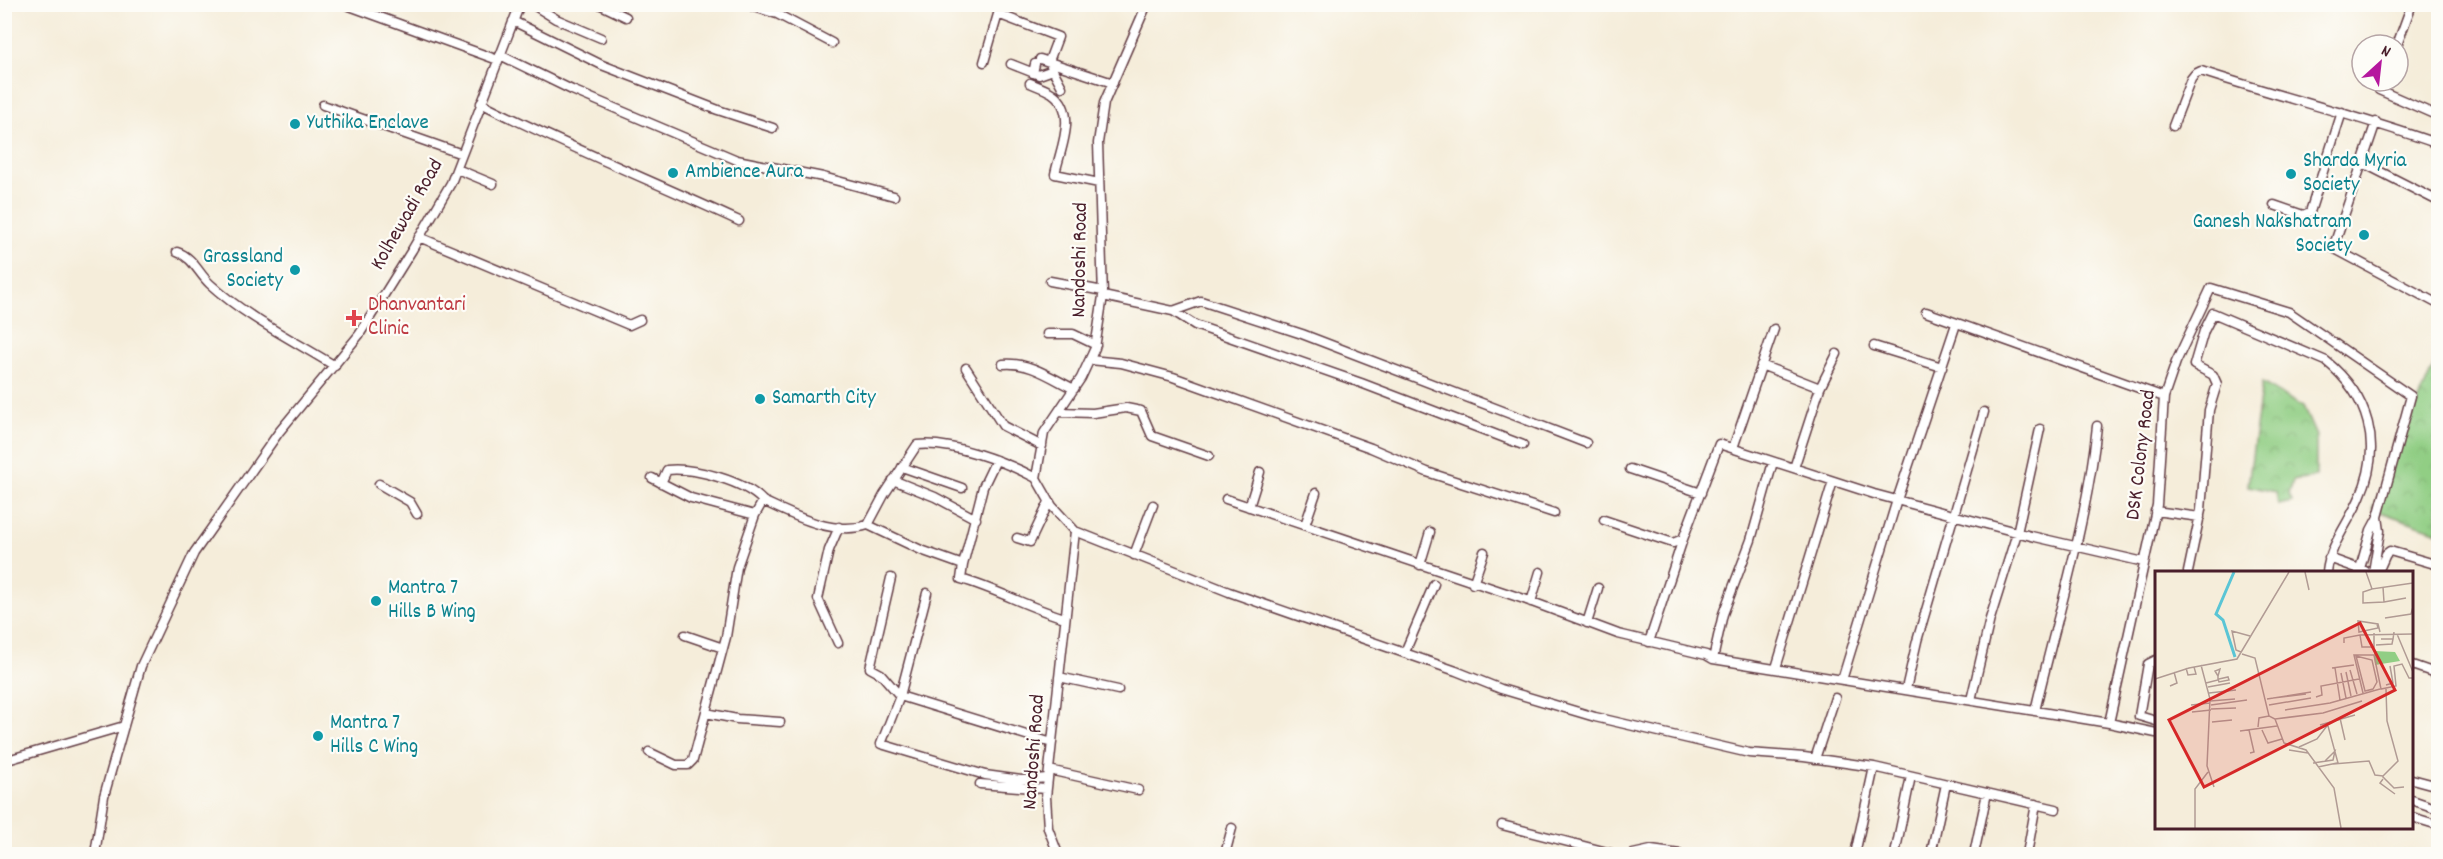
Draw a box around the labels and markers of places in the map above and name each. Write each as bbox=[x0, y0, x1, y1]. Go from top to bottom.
place label: Yuthika Enclave bbox=[307, 109, 429, 139]
marker: Yuthika Enclave bbox=[288, 117, 302, 131]
place label: Sharda Myria Society bbox=[2303, 147, 2407, 201]
place label: Ambience Aura bbox=[685, 158, 805, 188]
marker: Ambience Aura bbox=[666, 166, 680, 180]
marker: Sharda Myria Society bbox=[2284, 167, 2298, 181]
place label: Ganesh Nakshatram Society bbox=[2192, 208, 2352, 262]
marker: Ganesh Nakshatram Society bbox=[2357, 228, 2371, 242]
place label: Grassland Society bbox=[203, 243, 283, 297]
marker: Grassland Society bbox=[288, 263, 302, 277]
place label: Dhanvantari Clinic bbox=[368, 291, 466, 345]
marker: Dhanvantari Clinic bbox=[345, 309, 363, 327]
place label: Samarth City bbox=[772, 384, 876, 414]
marker: Samarth City bbox=[753, 392, 767, 406]
place label: Mantra 7 Hills B Wing bbox=[388, 574, 476, 628]
marker: Mantra 7 Hills B Wing bbox=[369, 594, 383, 608]
place label: Mantra 7 Hills C Wing bbox=[330, 709, 418, 763]
marker: Mantra 7 Hills C Wing bbox=[311, 729, 325, 743]

